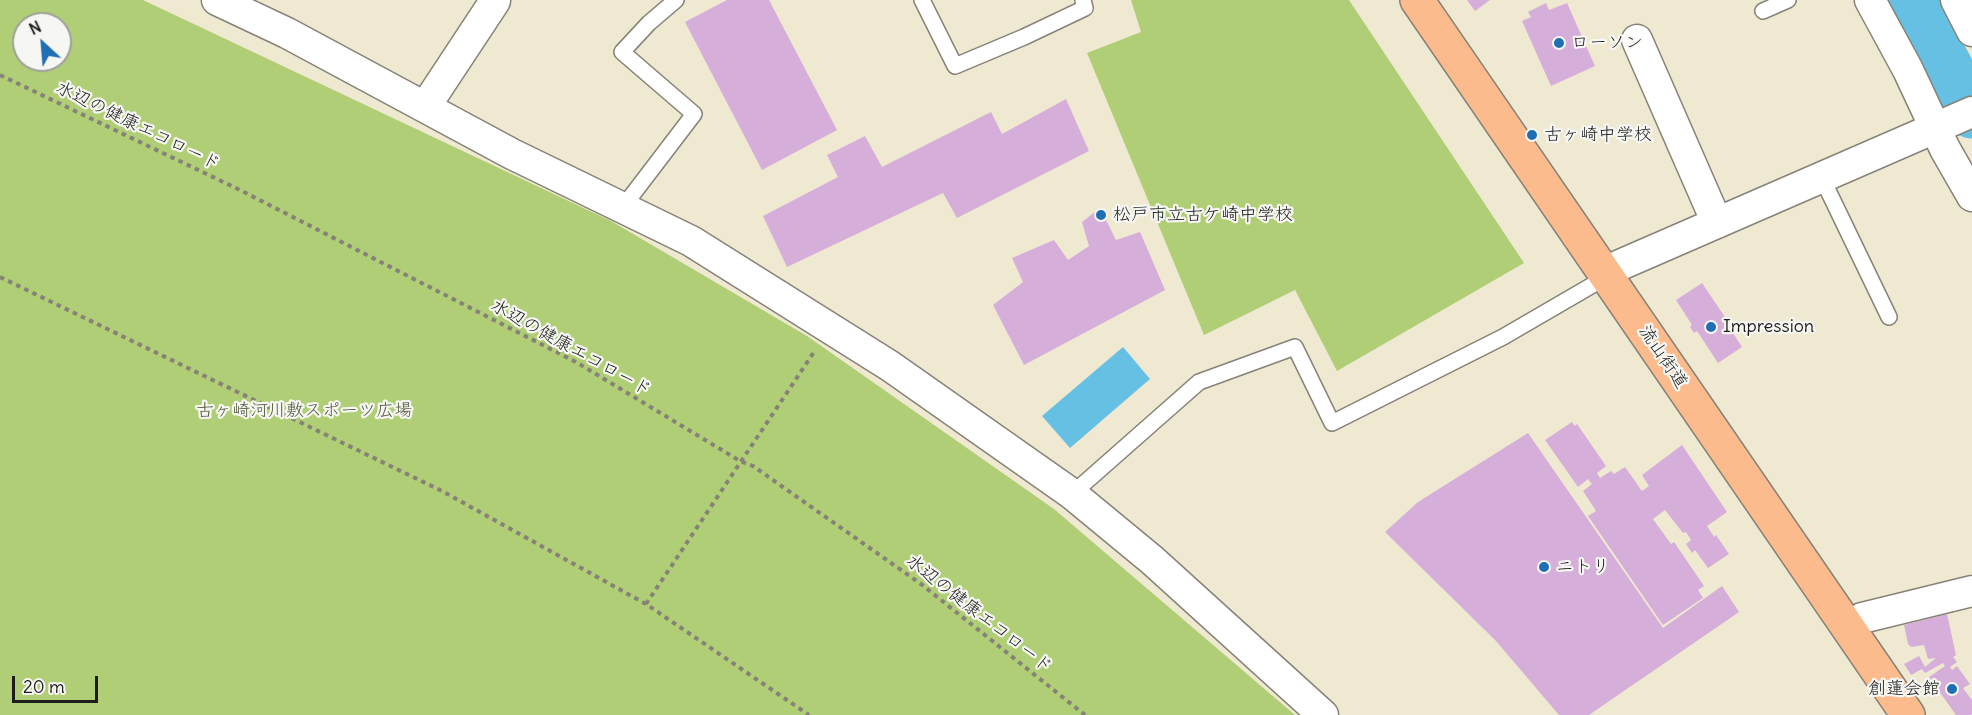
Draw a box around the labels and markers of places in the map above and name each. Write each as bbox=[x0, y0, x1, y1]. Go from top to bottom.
place label: ローソン bbox=[1571, 32, 1643, 54]
marker: ローソン bbox=[1552, 36, 1566, 50]
place label: 古ヶ崎中学校 bbox=[1544, 124, 1652, 146]
marker: 古ヶ崎中学校 bbox=[1525, 128, 1539, 142]
place label: 松戸市立古ケ崎中学校 bbox=[1113, 204, 1293, 226]
marker: 松戸市立古ケ崎中学校 bbox=[1094, 208, 1108, 222]
place label: Impression bbox=[1723, 316, 1814, 338]
marker: Impression bbox=[1704, 320, 1718, 334]
place label: ニトリ bbox=[1556, 556, 1610, 578]
marker: ニトリ bbox=[1537, 560, 1551, 574]
place label: 創蓮会館 bbox=[1868, 678, 1940, 700]
marker: 創蓮会館 bbox=[1945, 682, 1959, 696]

